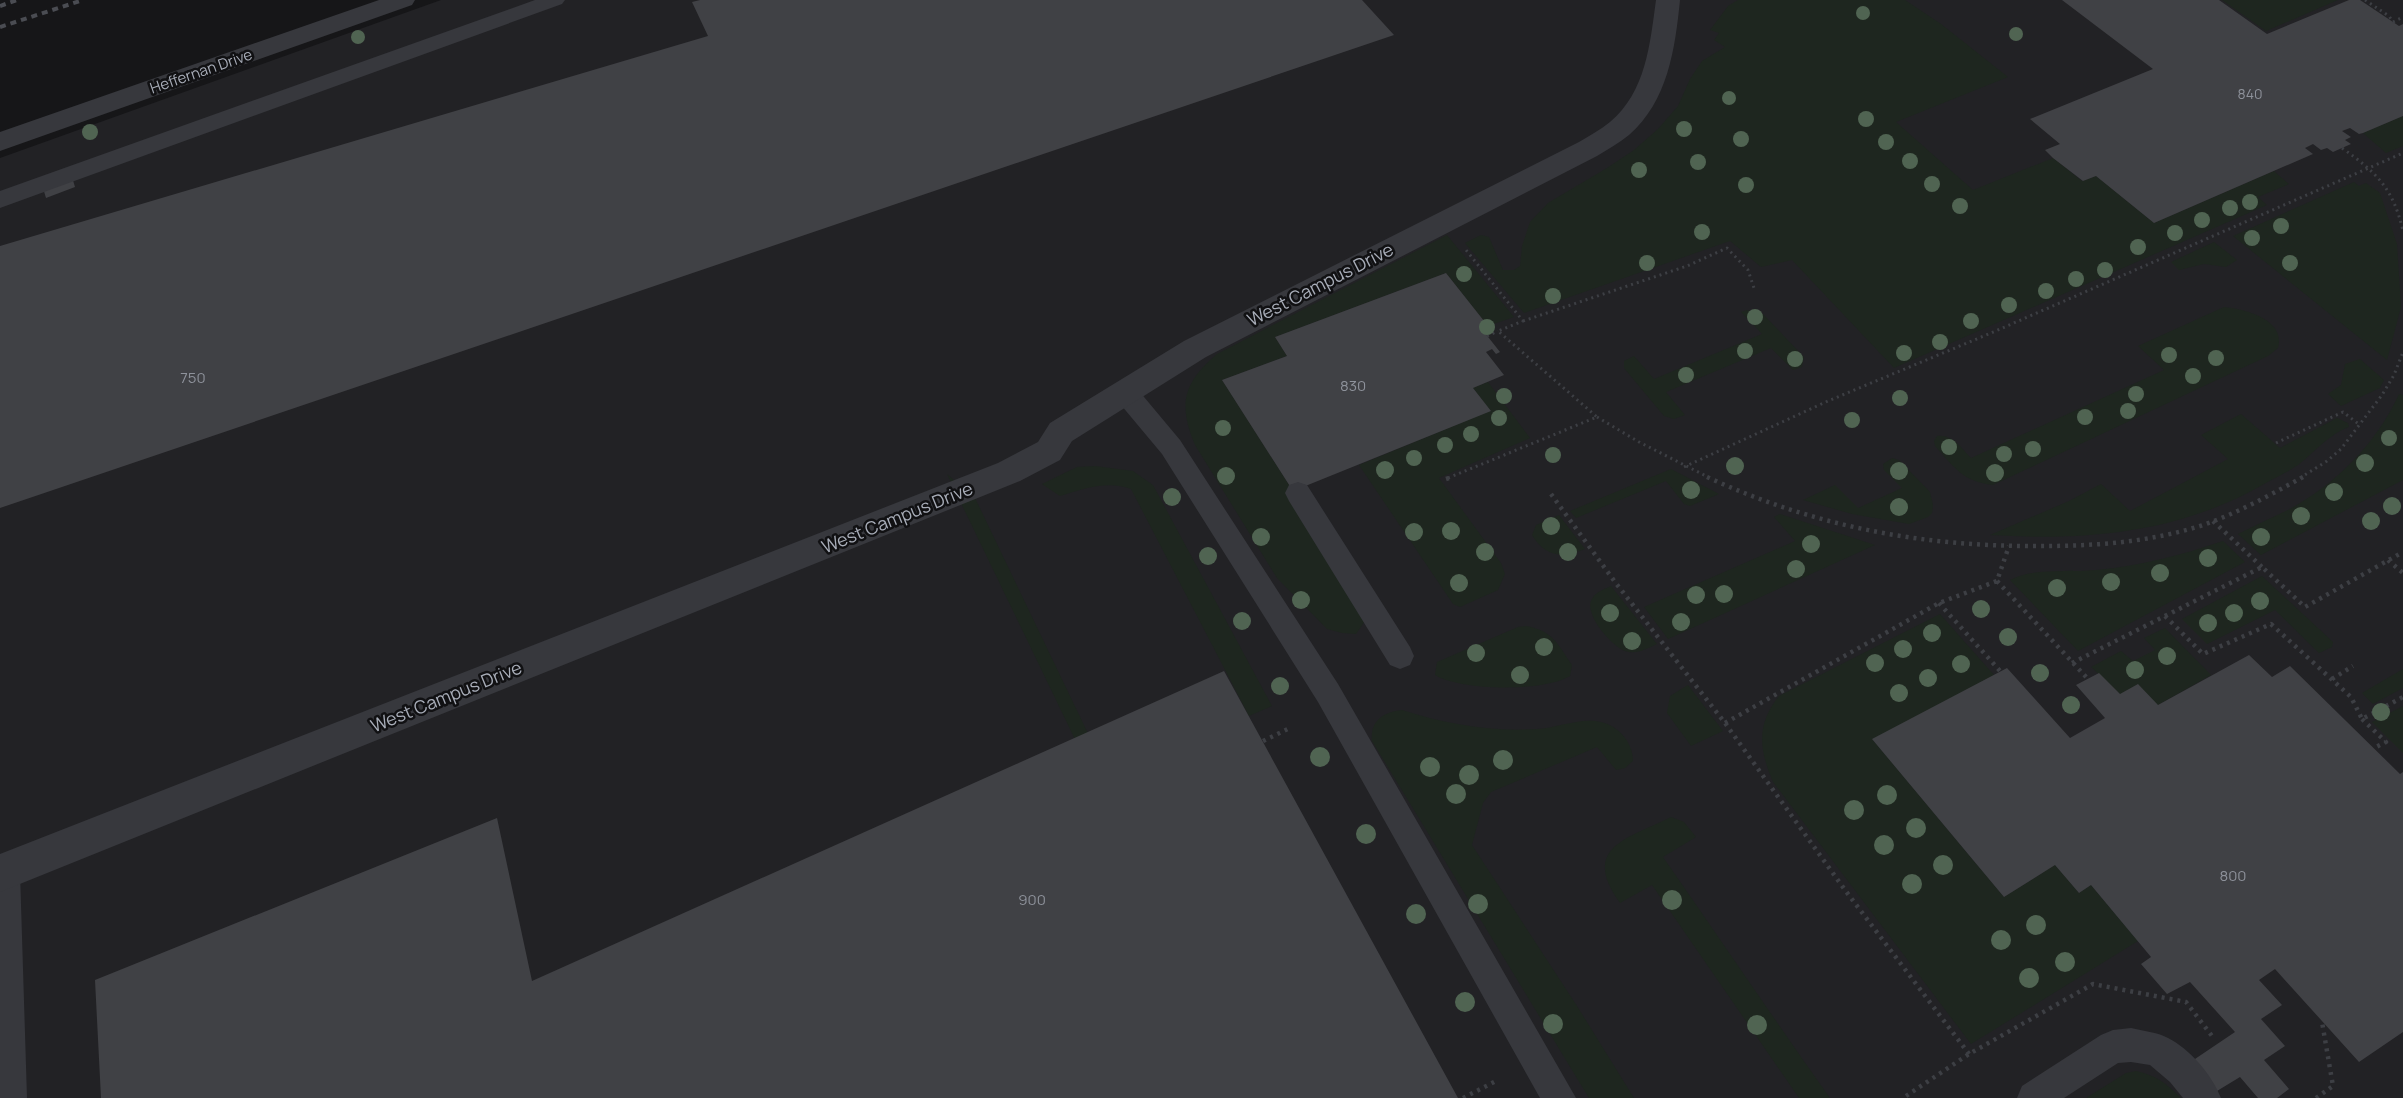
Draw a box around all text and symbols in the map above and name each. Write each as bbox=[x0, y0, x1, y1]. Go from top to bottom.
street label: Heffernan Drive bbox=[147, 44, 255, 98]
house number: 840 bbox=[2238, 84, 2262, 103]
street label: West Campus Drive bbox=[1243, 237, 1397, 331]
house number: 750 bbox=[180, 367, 206, 388]
house number: 830 bbox=[1340, 375, 1366, 396]
street label: West Campus Drive bbox=[818, 476, 976, 558]
street label: West Campus Drive bbox=[367, 655, 525, 737]
house number: 800 bbox=[2219, 865, 2247, 886]
house number: 900 bbox=[1018, 889, 1046, 910]

